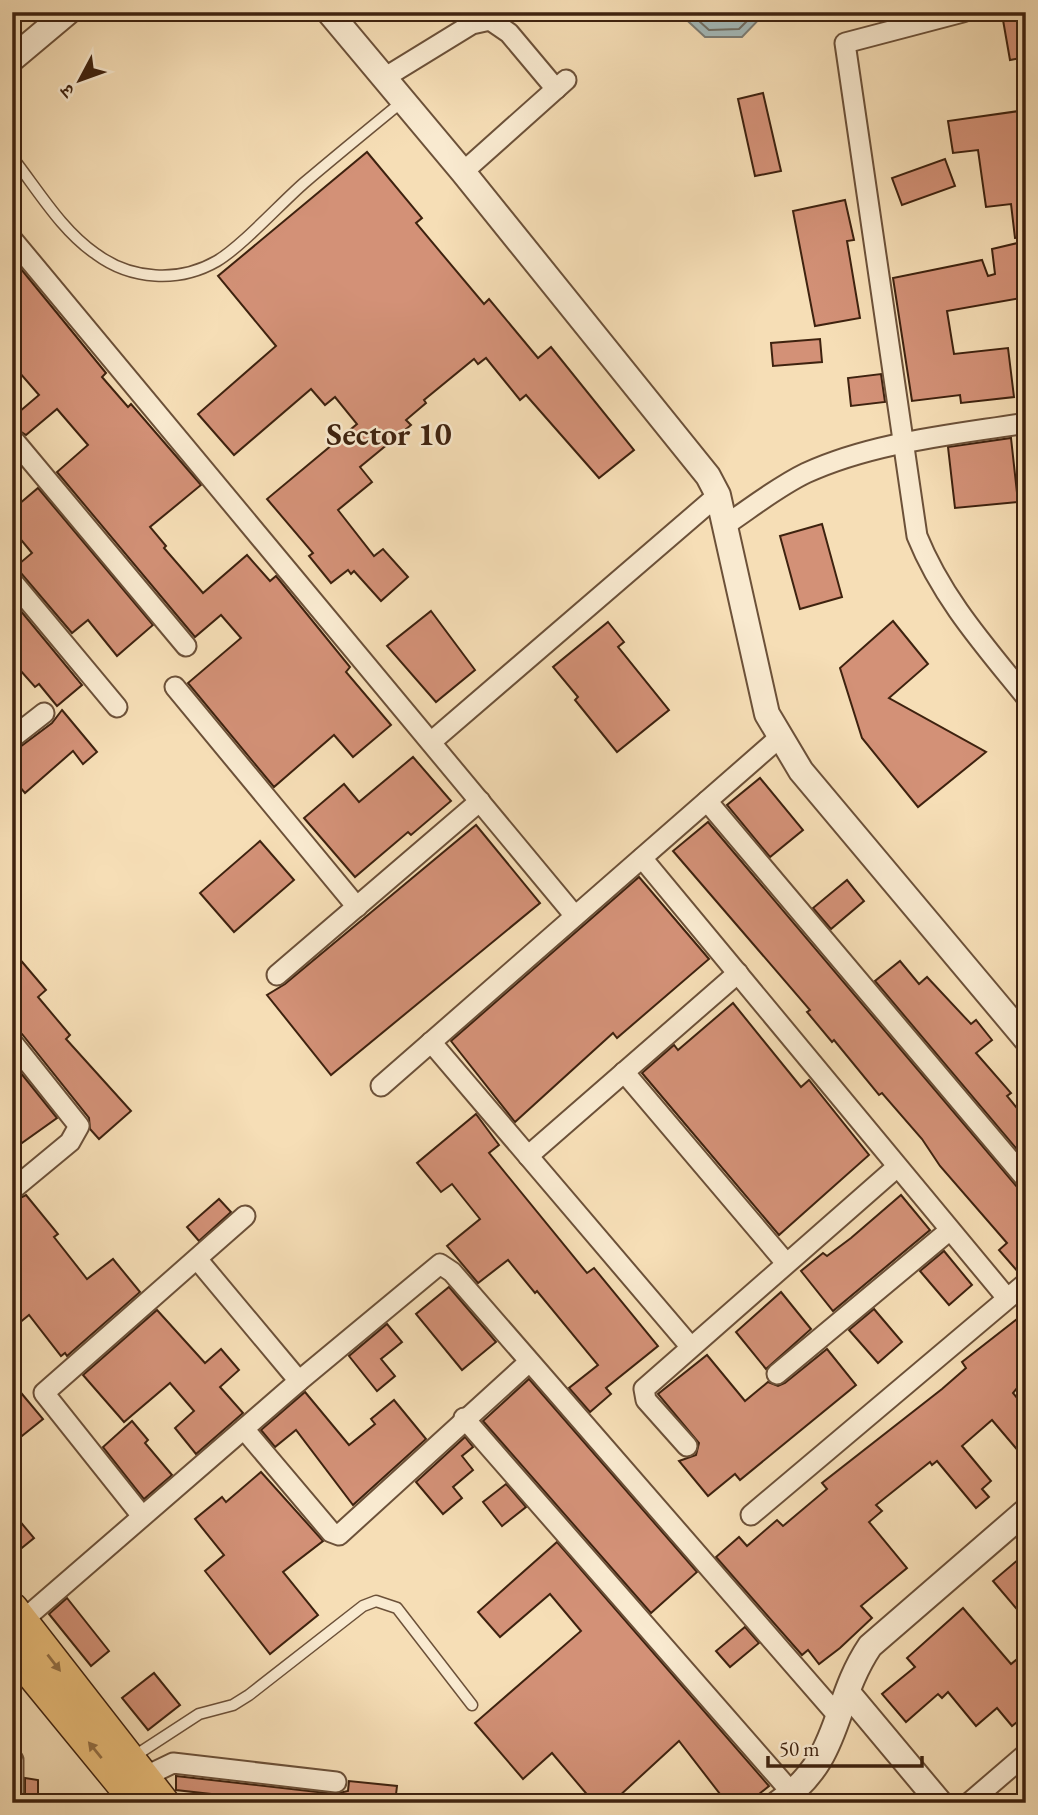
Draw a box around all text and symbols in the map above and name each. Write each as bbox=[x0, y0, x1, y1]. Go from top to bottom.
north arrow bbox=[46, 46, 116, 116]
text: उ bbox=[54, 78, 81, 104]
district label: Sector 10 bbox=[326, 413, 452, 455]
one-way arrow bbox=[47, 1654, 62, 1672]
scale bar bbox=[768, 1724, 922, 1768]
text: 50 m bbox=[779, 1735, 820, 1762]
one-way arrow bbox=[87, 1741, 102, 1759]

